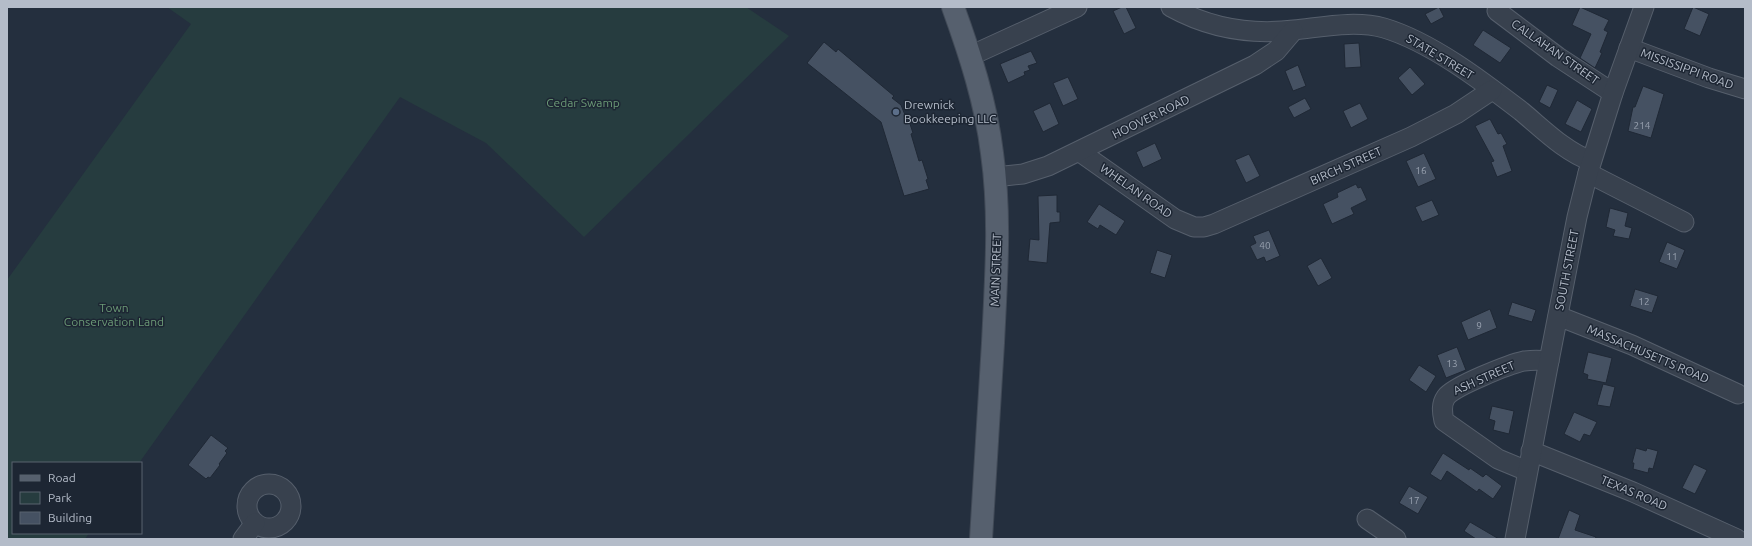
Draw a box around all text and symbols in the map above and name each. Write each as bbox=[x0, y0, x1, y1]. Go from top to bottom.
street label: CALLAHAN STREET bbox=[1509, 16, 1602, 87]
street label: STATE STREET bbox=[1404, 31, 1477, 82]
street label: MISSISSIPPI ROAD bbox=[1639, 46, 1735, 91]
street label: HOOVER ROAD bbox=[1110, 92, 1192, 141]
park label: Cedar Swamp bbox=[546, 96, 620, 109]
place label: Drewnick Bookkeeping LLC bbox=[904, 98, 997, 125]
marker: Drewnick Bookkeeping LLC bbox=[891, 107, 901, 117]
house number: 214 bbox=[1634, 120, 1651, 131]
street label: BIRCH STREET bbox=[1308, 144, 1384, 187]
street label: WHELAN ROAD bbox=[1098, 161, 1175, 220]
house number: 16 bbox=[1415, 165, 1427, 176]
street label: SOUTH STREET bbox=[1552, 228, 1581, 311]
street label: MAIN STREET bbox=[988, 233, 1003, 307]
house number: 40 bbox=[1259, 240, 1271, 251]
house number: 11 bbox=[1666, 251, 1678, 262]
house number: 12 bbox=[1638, 296, 1650, 307]
park label: Town Conservation Land bbox=[64, 301, 164, 328]
house number: 9 bbox=[1476, 320, 1482, 331]
street label: MASSACHUSETTS ROAD bbox=[1585, 322, 1711, 385]
house number: 13 bbox=[1446, 358, 1458, 369]
street label: ASH STREET bbox=[1451, 358, 1517, 397]
legend bbox=[12, 462, 142, 534]
text: Road bbox=[48, 471, 76, 484]
street label: TEXAS ROAD bbox=[1599, 473, 1669, 512]
text: Park bbox=[48, 491, 72, 504]
house number: 17 bbox=[1408, 495, 1420, 506]
text: Building bbox=[48, 511, 92, 524]

